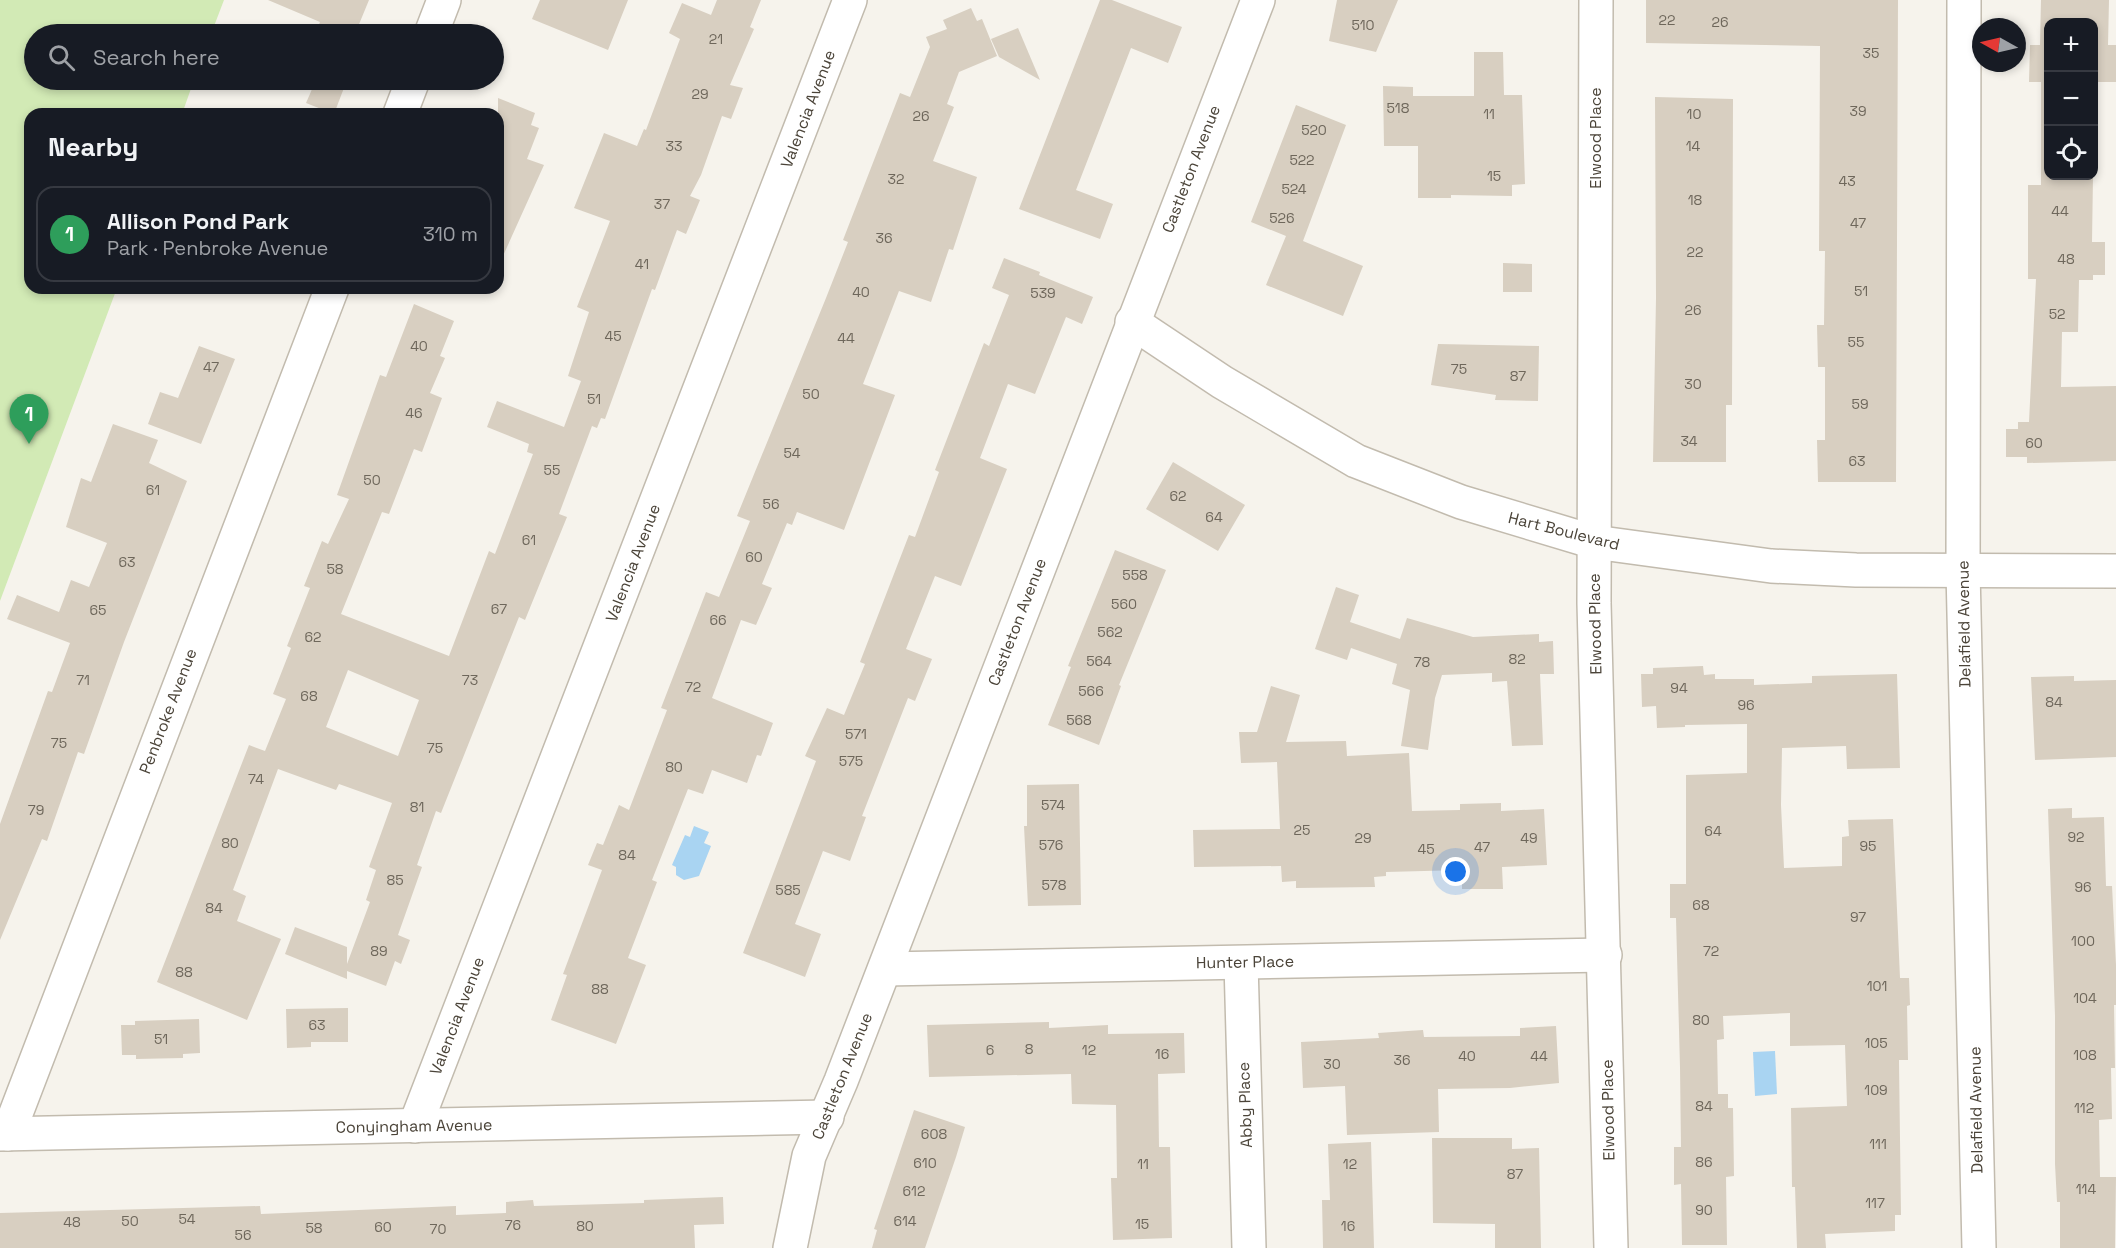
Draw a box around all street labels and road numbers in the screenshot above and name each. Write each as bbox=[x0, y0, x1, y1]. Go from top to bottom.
street label: Valencia Avenue bbox=[776, 47, 840, 171]
street label: Elwood Place bbox=[1585, 87, 1606, 189]
street label: Castleton Avenue bbox=[1157, 102, 1225, 236]
street label: Valencia Avenue bbox=[601, 501, 665, 625]
street label: Hart Boulevard bbox=[1506, 507, 1622, 555]
street label: Castleton Avenue bbox=[983, 555, 1051, 689]
street label: Delafield Avenue bbox=[1952, 560, 1976, 688]
street label: Elwood Place bbox=[1584, 573, 1606, 675]
street label: Penbroke Avenue bbox=[134, 645, 202, 777]
street label: Hunter Place bbox=[1196, 951, 1294, 973]
street label: Valencia Avenue bbox=[425, 954, 489, 1078]
street label: Castleton Avenue bbox=[807, 1009, 877, 1143]
street label: Delafield Avenue bbox=[1964, 1046, 1988, 1174]
street label: Elwood Place bbox=[1597, 1059, 1619, 1161]
street label: Abby Place bbox=[1233, 1062, 1257, 1148]
street label: Conyingham Avenue bbox=[335, 1114, 493, 1138]

